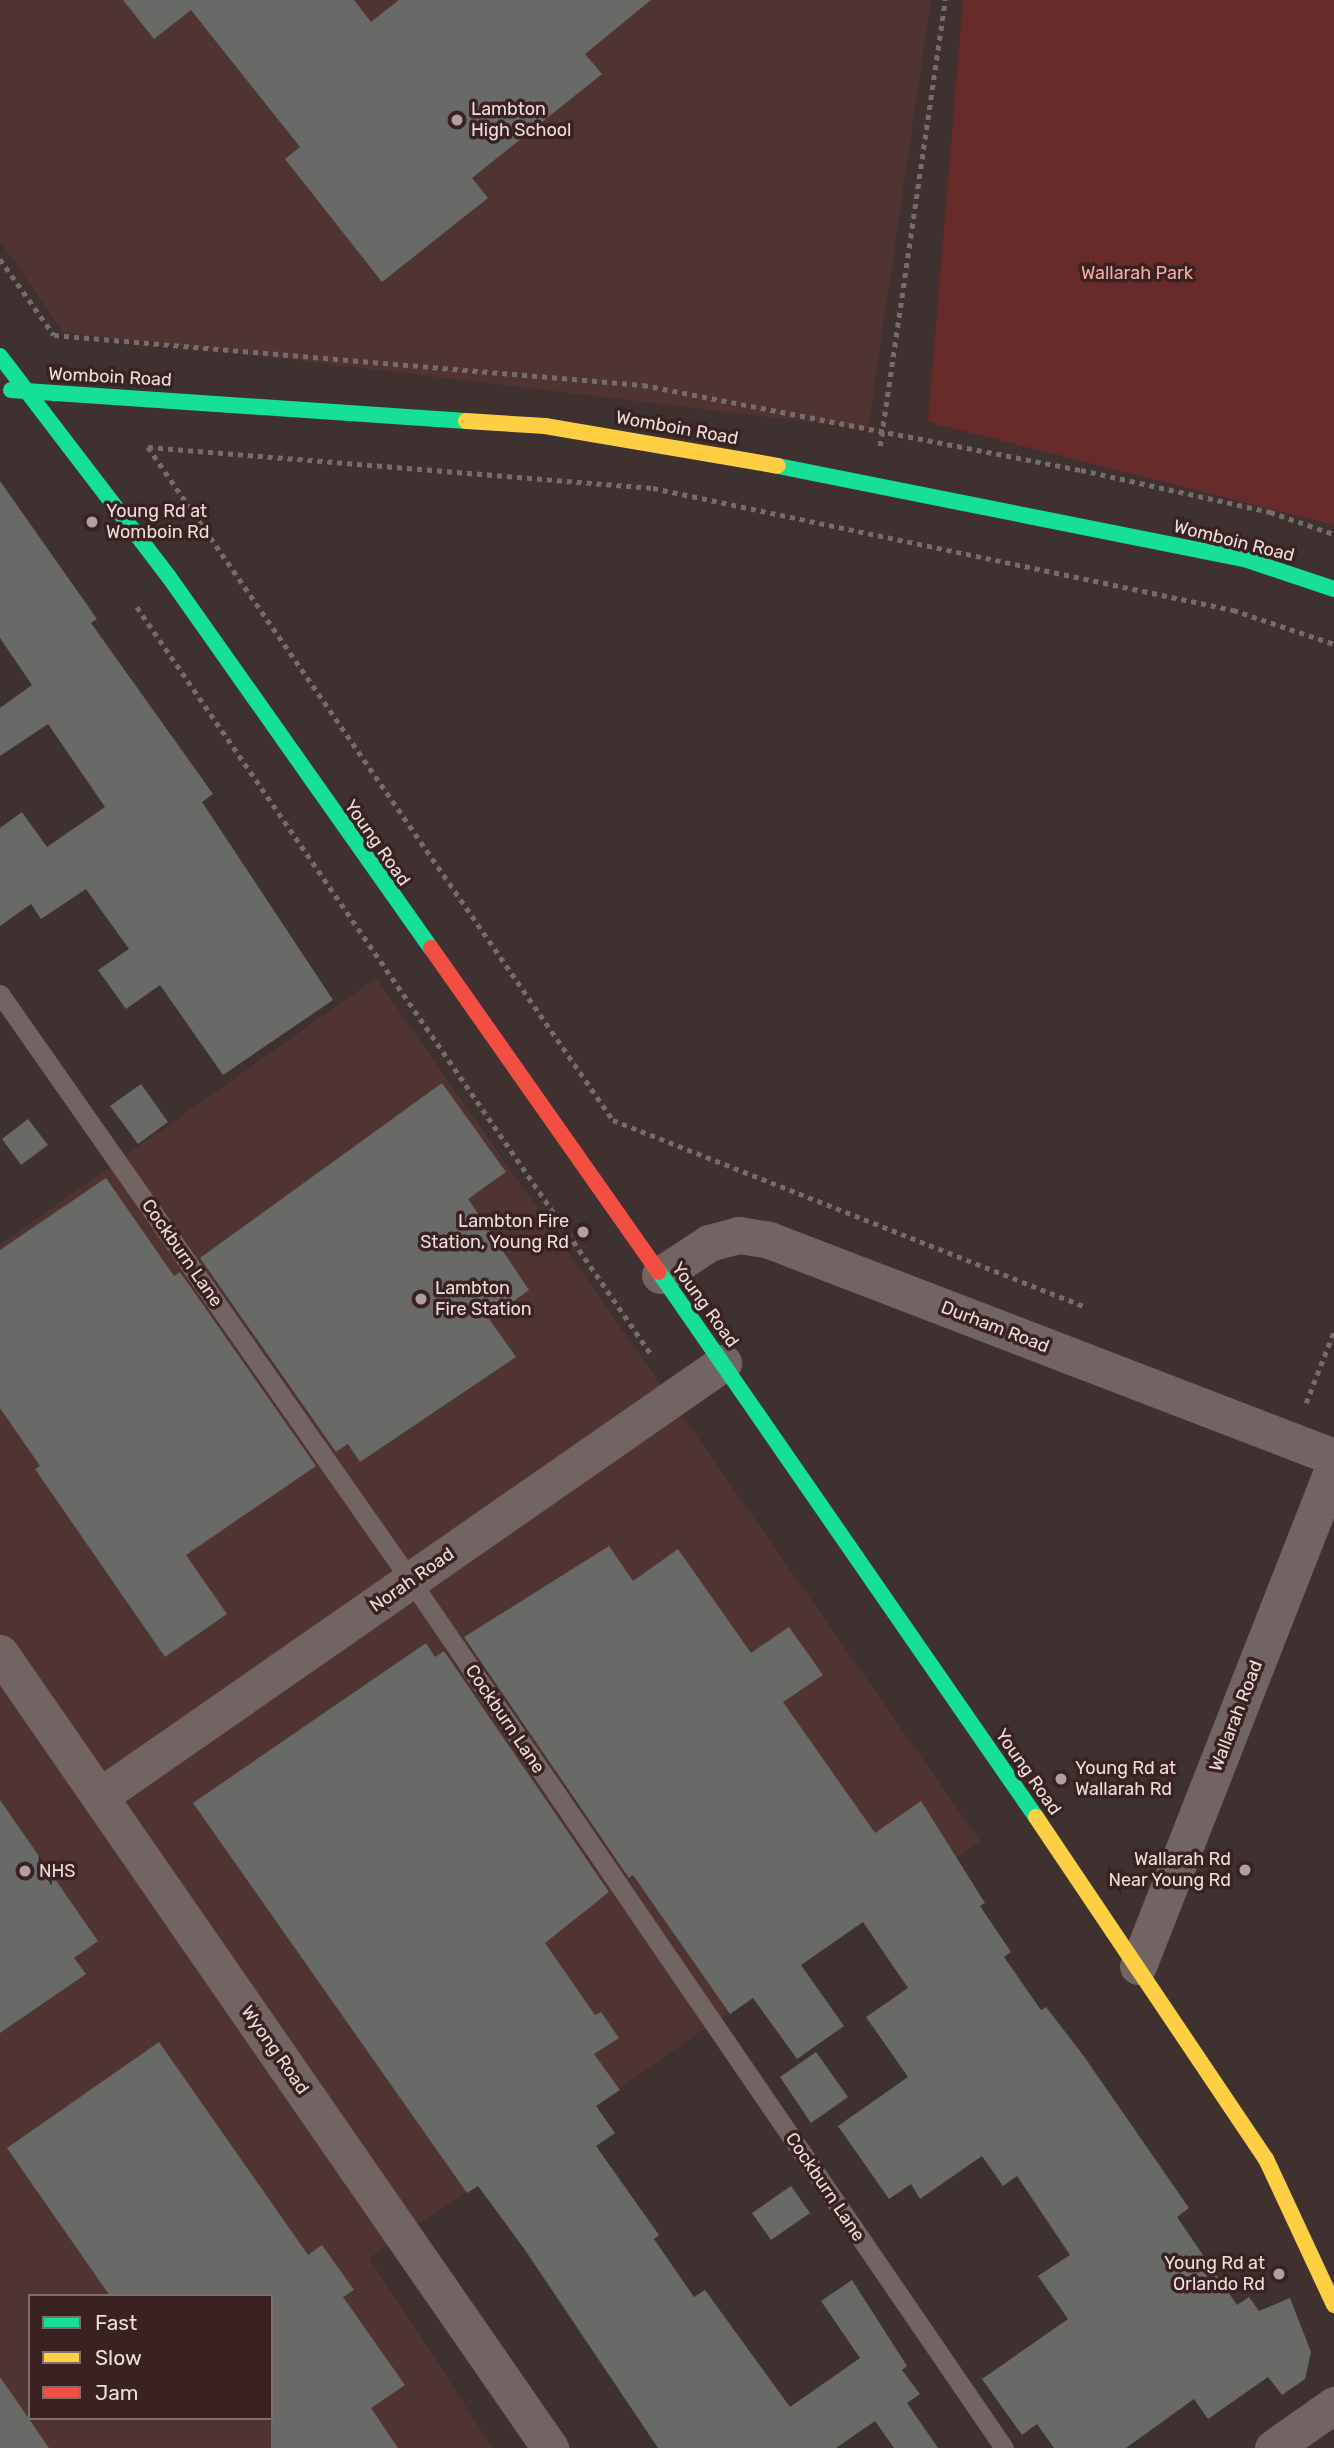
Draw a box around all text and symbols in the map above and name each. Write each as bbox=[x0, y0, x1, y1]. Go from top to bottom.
place label: Lambton High School bbox=[471, 99, 571, 142]
marker: Lambton High School bbox=[449, 112, 465, 128]
park label: Wallarah Park bbox=[1081, 262, 1193, 284]
street label: Womboin Road bbox=[48, 363, 172, 391]
street label: Womboin Road bbox=[614, 407, 740, 449]
place label: Young Rd at Womboin Rd bbox=[106, 501, 209, 544]
marker: Young Rd at Womboin Rd bbox=[84, 514, 100, 530]
street label: Womboin Road bbox=[1171, 516, 1297, 566]
street label: Young Road bbox=[339, 796, 415, 890]
street label: Cockburn Lane bbox=[137, 1195, 227, 1311]
place label: Lambton Fire Station, Young Rd bbox=[420, 1211, 569, 1254]
marker: Lambton Fire Station, Young Rd bbox=[575, 1224, 591, 1240]
street label: Young Road bbox=[667, 1258, 743, 1352]
place label: Lambton Fire Station bbox=[435, 1278, 532, 1320]
marker: Lambton Fire Station bbox=[413, 1291, 429, 1307]
street label: Durham Road bbox=[938, 1296, 1052, 1358]
street label: Norah Road bbox=[366, 1543, 458, 1617]
street label: Wallarah Road bbox=[1205, 1657, 1267, 1775]
street label: Cockburn Lane bbox=[461, 1661, 549, 1777]
street label: Young Road bbox=[990, 1725, 1066, 1819]
place label: Young Rd at Wallarah Rd bbox=[1075, 1758, 1176, 1800]
marker: Young Rd at Wallarah Rd bbox=[1053, 1771, 1069, 1787]
place label: Wallarah Rd Near Young Rd bbox=[1107, 1849, 1231, 1892]
place label: NHS bbox=[39, 1860, 76, 1882]
marker: Wallarah Rd Near Young Rd bbox=[1237, 1862, 1253, 1878]
marker: NHS bbox=[17, 1863, 33, 1879]
street label: Wyong Road bbox=[237, 2002, 313, 2098]
street label: Cockburn Lane bbox=[781, 2129, 869, 2245]
place label: Young Rd at Orlando Rd bbox=[1164, 2253, 1265, 2296]
marker: Young Rd at Orlando Rd bbox=[1271, 2266, 1287, 2282]
legend bbox=[28, 2294, 273, 2420]
text: Fast bbox=[95, 2310, 137, 2335]
text: Slow bbox=[95, 2345, 142, 2370]
text: Jam bbox=[95, 2380, 139, 2405]

